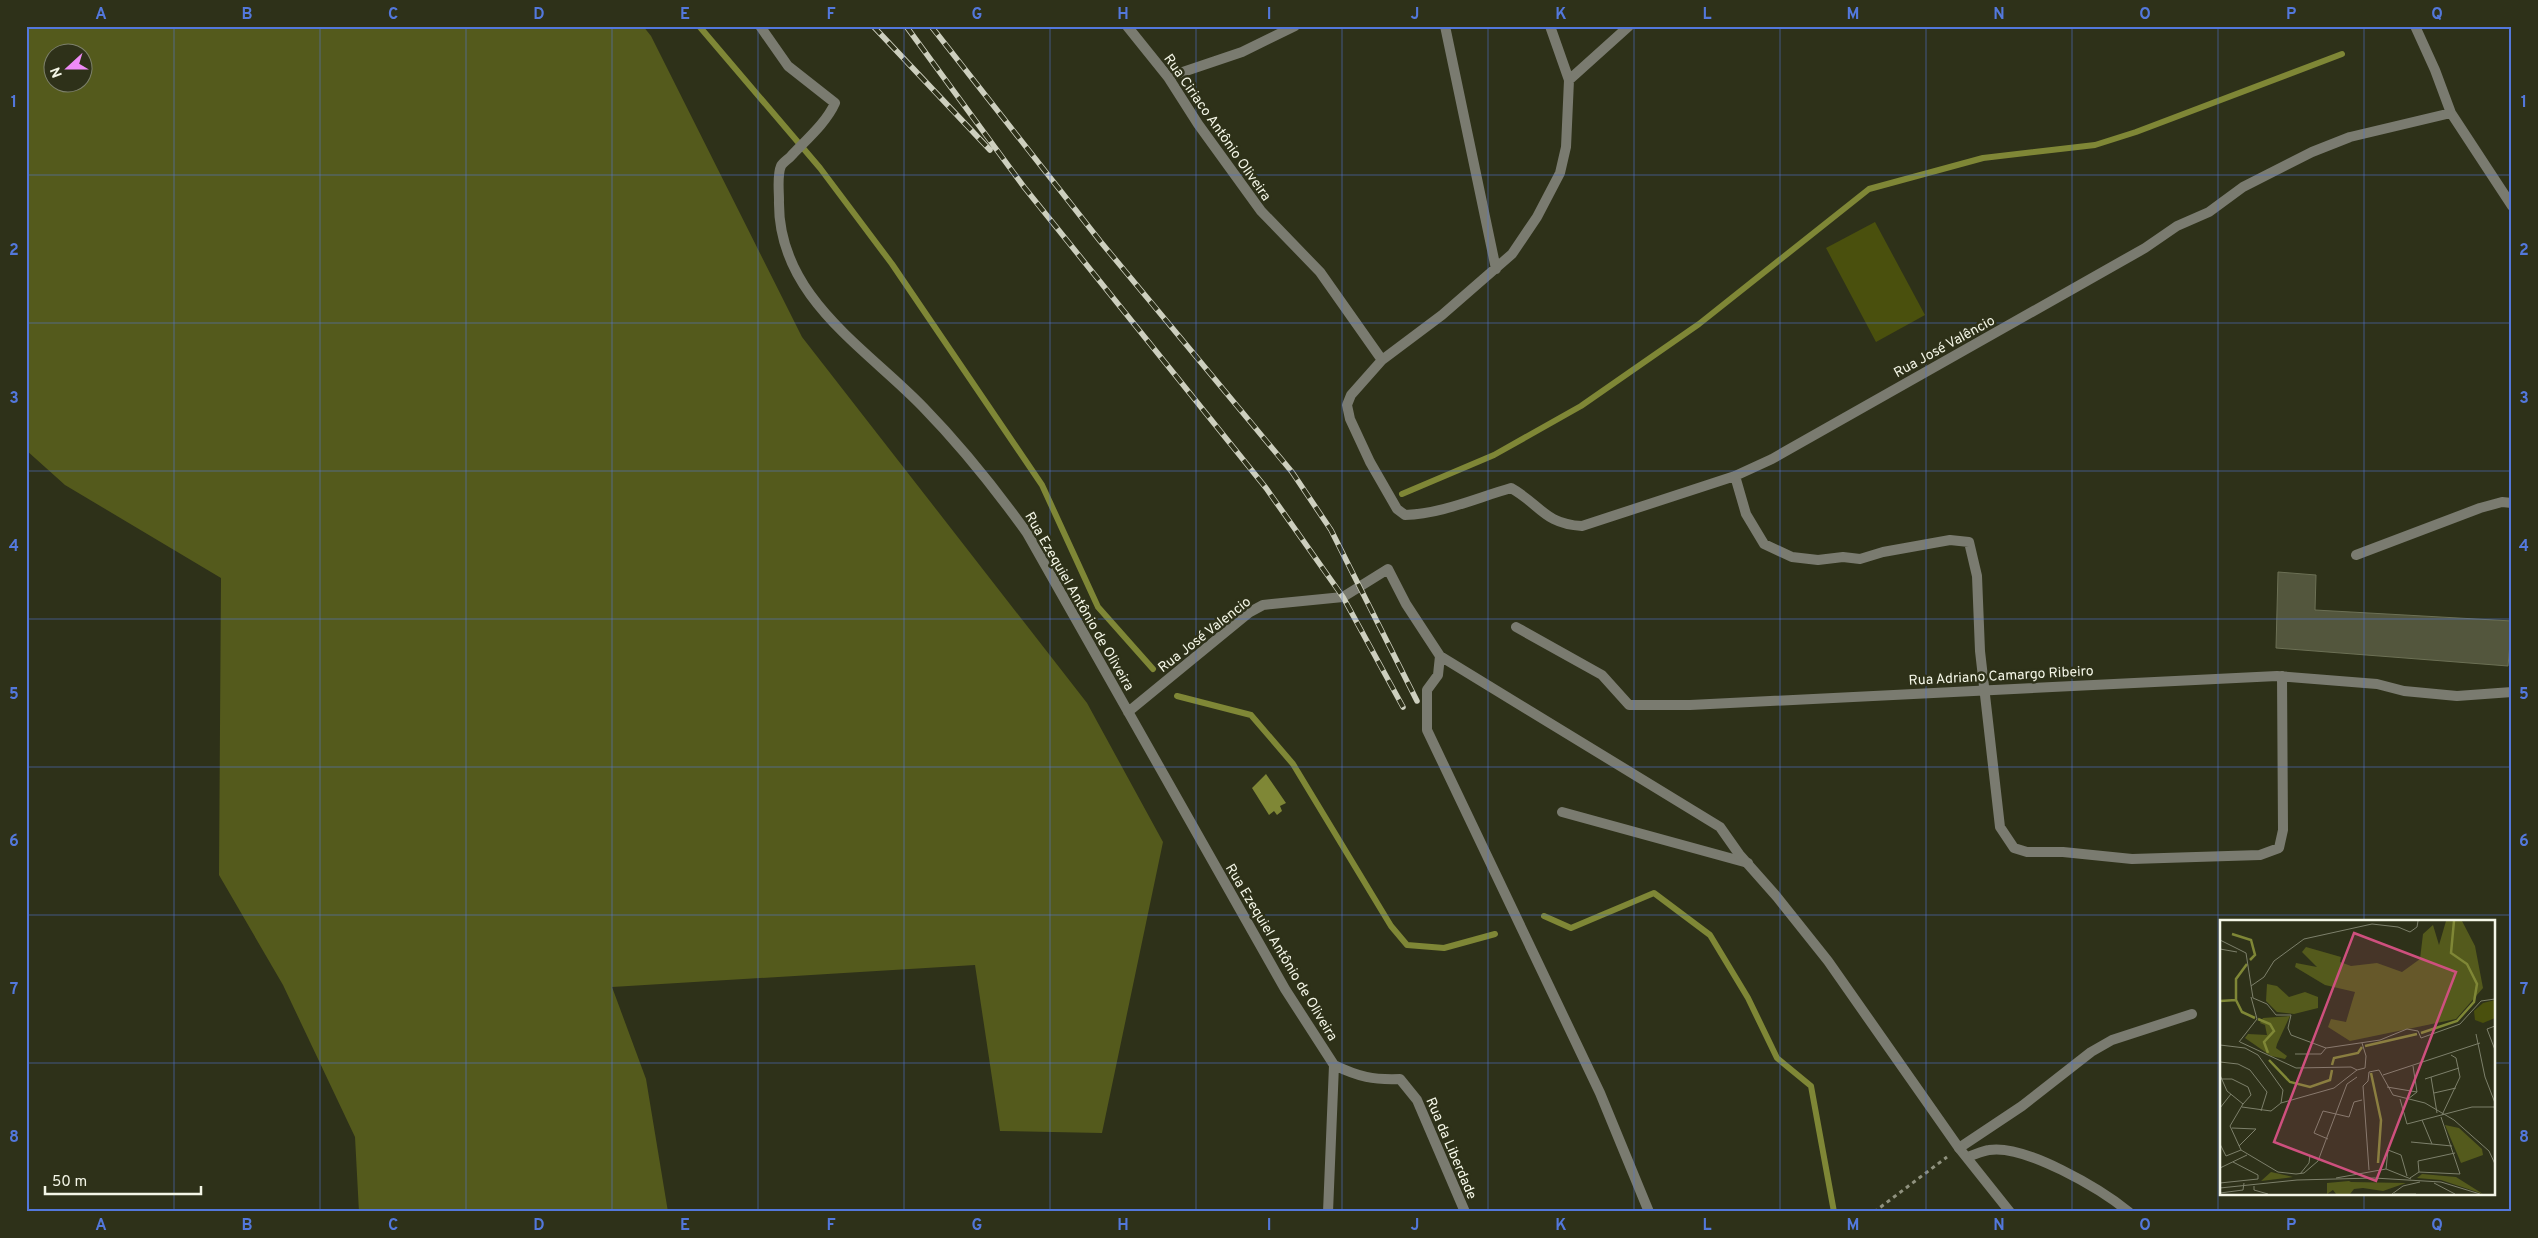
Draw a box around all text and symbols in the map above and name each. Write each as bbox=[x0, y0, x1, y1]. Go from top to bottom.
text: A bbox=[95, 5, 107, 25]
text: B bbox=[241, 5, 253, 25]
text: C bbox=[388, 5, 398, 25]
text: D bbox=[533, 5, 545, 25]
text: E bbox=[680, 5, 690, 25]
text: F bbox=[826, 5, 836, 25]
text: G bbox=[972, 5, 982, 25]
text: H bbox=[1117, 5, 1129, 25]
text: I bbox=[1267, 5, 1271, 25]
text: J bbox=[1411, 5, 1419, 25]
text: K bbox=[1555, 5, 1567, 25]
text: L bbox=[1702, 5, 1712, 25]
text: M bbox=[1847, 5, 1859, 25]
text: N bbox=[1993, 5, 2005, 25]
text: O bbox=[2139, 5, 2151, 25]
text: P bbox=[2286, 5, 2296, 25]
text: Q bbox=[2431, 5, 2443, 25]
north arrow bbox=[42, 42, 92, 92]
street label: Rua Ciriaco Antônio Oliveira bbox=[1159, 51, 1274, 205]
text: N bbox=[48, 64, 67, 80]
text: 1 bbox=[11, 93, 17, 113]
text: 1 bbox=[2521, 93, 2527, 113]
text: 2 bbox=[9, 241, 19, 261]
text: 2 bbox=[2519, 241, 2529, 261]
street label: Rua José Valêncio bbox=[1891, 312, 1998, 382]
text: 3 bbox=[9, 389, 19, 409]
text: 3 bbox=[2519, 389, 2529, 409]
street label: Rua Ezequiel Antônio de Oliveira bbox=[1020, 509, 1137, 694]
text: 4 bbox=[9, 537, 19, 557]
text: 4 bbox=[2519, 537, 2529, 557]
street label: Rua José Valencio bbox=[1155, 594, 1255, 677]
street label: Rua Adriano Camargo Ribeiro bbox=[1908, 663, 2094, 690]
text: 5 bbox=[9, 685, 19, 705]
text: 5 bbox=[2519, 685, 2529, 705]
text: 6 bbox=[9, 832, 19, 852]
text: 6 bbox=[2519, 832, 2529, 852]
street label: Rua Ezequiel Antônio de Oliveira bbox=[1221, 861, 1340, 1044]
inset map bbox=[2220, 920, 2496, 1196]
text: 7 bbox=[10, 980, 18, 1000]
text: 7 bbox=[2520, 980, 2528, 1000]
street label: Rua da Liberdade bbox=[1421, 1095, 1480, 1202]
text: 8 bbox=[9, 1128, 19, 1148]
text: 8 bbox=[2519, 1128, 2529, 1148]
scale bar bbox=[45, 1163, 201, 1195]
text: 50 m bbox=[52, 1173, 87, 1192]
text: A bbox=[95, 1216, 107, 1236]
text: B bbox=[241, 1216, 253, 1236]
text: C bbox=[388, 1216, 398, 1236]
text: D bbox=[533, 1216, 545, 1236]
text: E bbox=[680, 1216, 690, 1236]
text: F bbox=[826, 1216, 836, 1236]
text: G bbox=[972, 1216, 982, 1236]
text: H bbox=[1117, 1216, 1129, 1236]
text: I bbox=[1267, 1216, 1271, 1236]
text: J bbox=[1411, 1216, 1419, 1236]
text: K bbox=[1555, 1216, 1567, 1236]
text: L bbox=[1702, 1216, 1712, 1236]
text: M bbox=[1847, 1216, 1859, 1236]
text: N bbox=[1993, 1216, 2005, 1236]
text: O bbox=[2139, 1216, 2151, 1236]
text: P bbox=[2286, 1216, 2296, 1236]
text: Q bbox=[2431, 1216, 2443, 1236]

